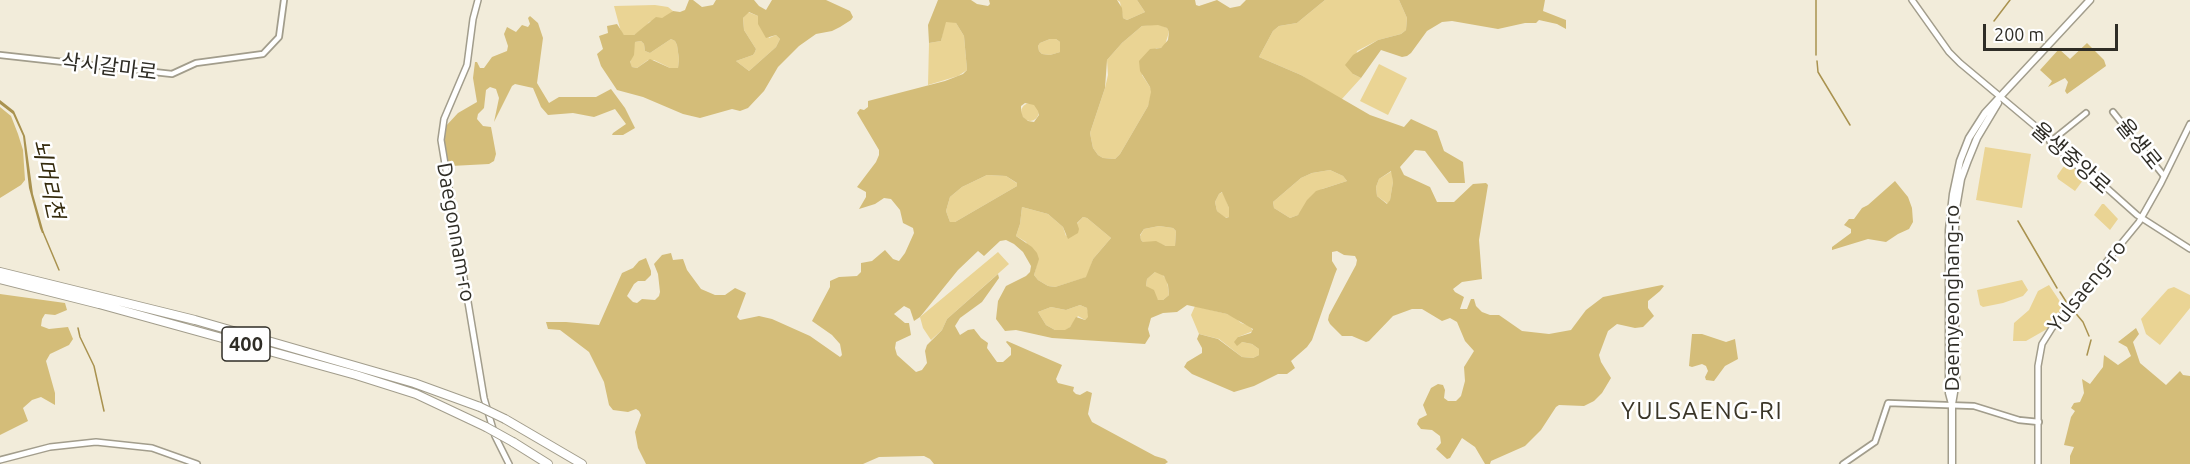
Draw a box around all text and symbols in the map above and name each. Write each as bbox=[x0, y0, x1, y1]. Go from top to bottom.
scale bar bbox=[1986, 12, 2121, 50]
text: 200 m bbox=[1994, 24, 2044, 44]
street label: 삭시갈마로 bbox=[60, 49, 158, 85]
street label: 율생로 bbox=[2111, 114, 2167, 174]
street label: 율생중앙로 bbox=[2026, 117, 2116, 199]
water label: 뇌머리천 bbox=[27, 137, 69, 221]
street label: Daegonnam-ro bbox=[431, 160, 481, 304]
street label: Daemyeonghang-ro bbox=[1939, 205, 1965, 391]
street label: Yulsaeng-ro bbox=[2042, 235, 2132, 337]
road number: 400 bbox=[222, 327, 270, 361]
district label: YULSAENG-RI bbox=[1621, 397, 1783, 425]

